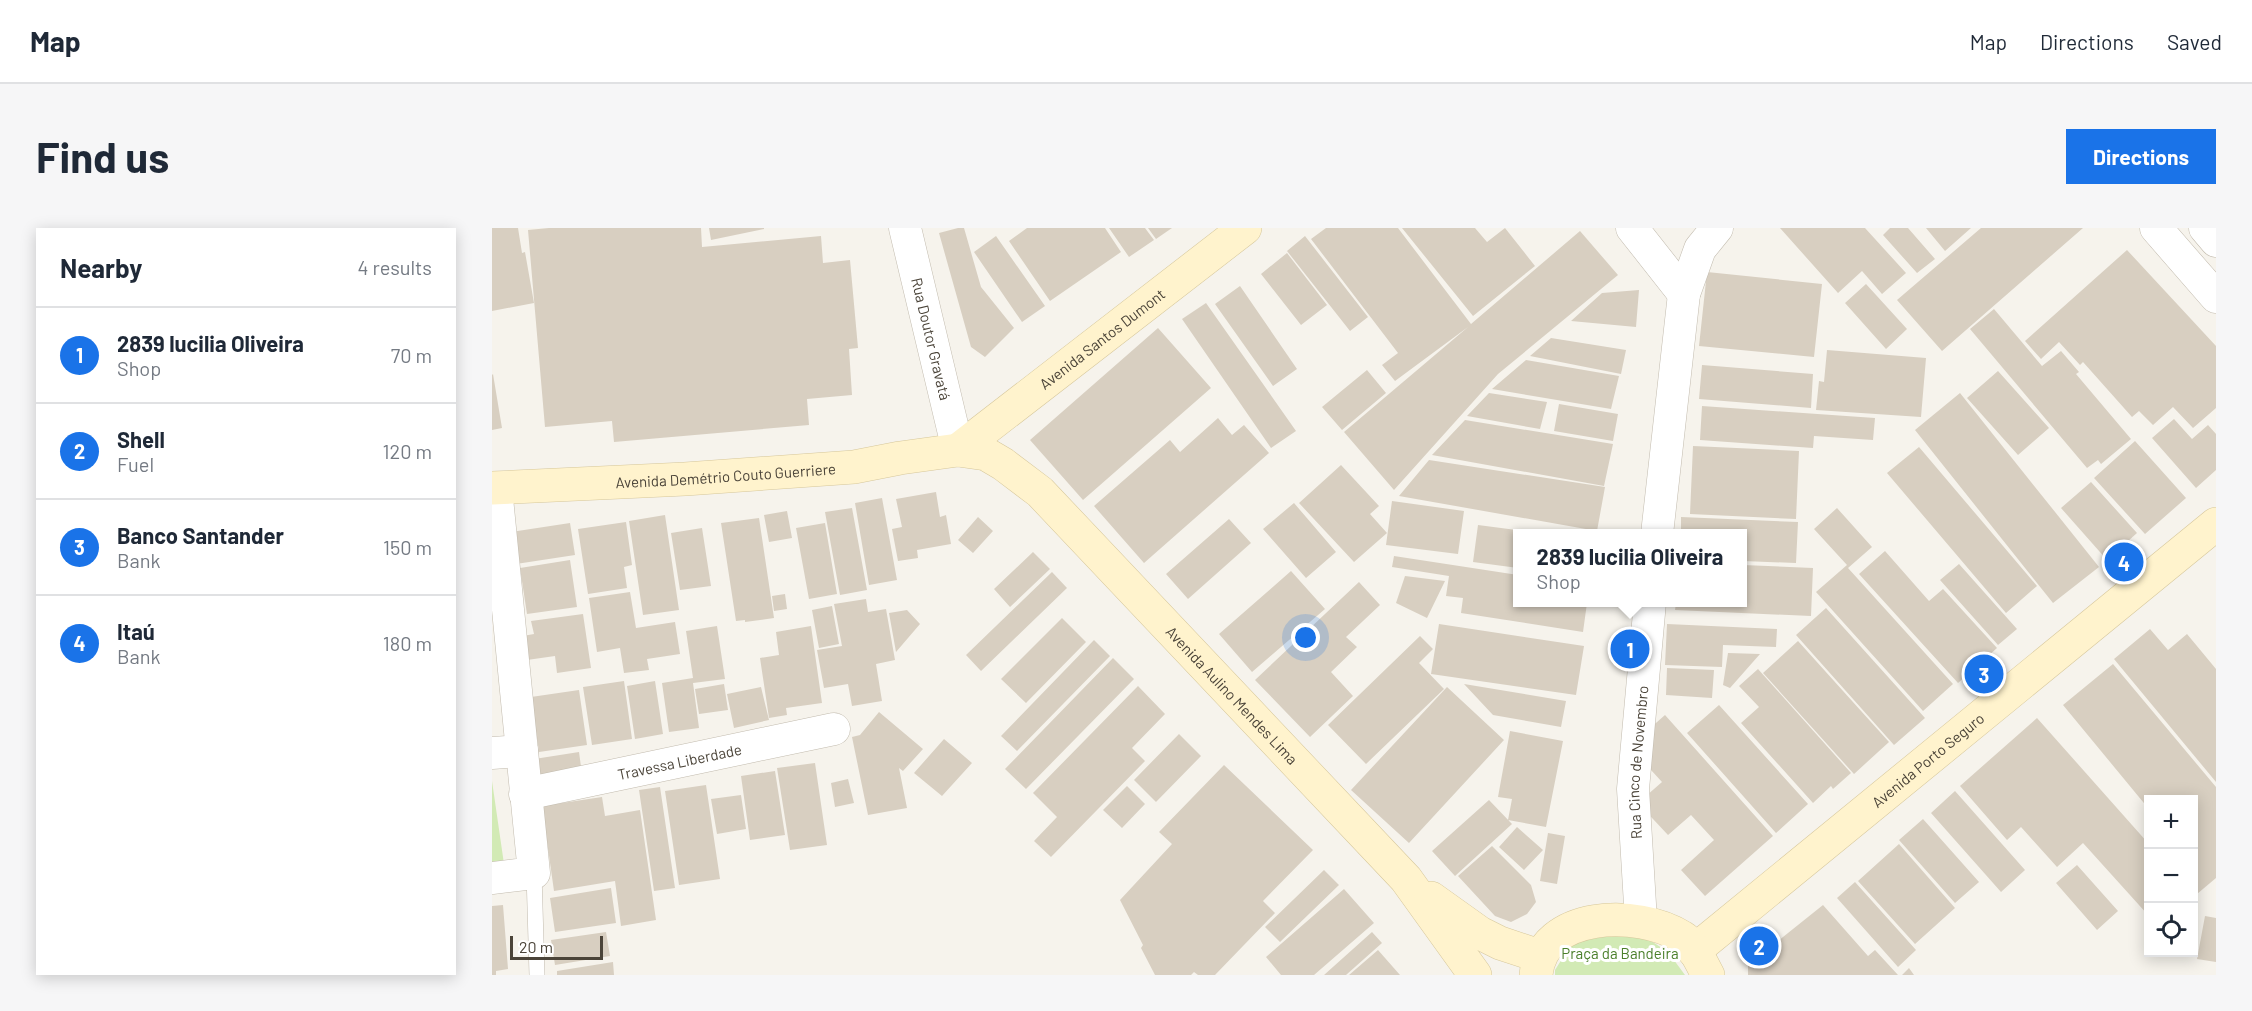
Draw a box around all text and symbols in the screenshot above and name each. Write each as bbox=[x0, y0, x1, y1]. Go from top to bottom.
text: Map bbox=[30, 24, 81, 58]
text: Map bbox=[1970, 29, 2007, 54]
text: Directions bbox=[2040, 29, 2134, 54]
text: Saved bbox=[2167, 29, 2222, 54]
button: Directions bbox=[2066, 129, 2216, 184]
text: Find us bbox=[36, 131, 169, 181]
text: Nearby bbox=[60, 252, 142, 283]
text: 4 results bbox=[357, 255, 432, 279]
street label: Rua Doutor Gravatá bbox=[908, 276, 955, 402]
street label: Avenida Santos Dumont bbox=[1036, 285, 1168, 393]
text: 2839 lucilia Oliveira bbox=[117, 330, 304, 356]
text: 1 bbox=[76, 343, 83, 367]
text: 70 m bbox=[391, 343, 432, 367]
text: Shop bbox=[117, 356, 161, 380]
text: Shell bbox=[117, 426, 165, 452]
text: 2 bbox=[74, 439, 85, 463]
text: 120 m bbox=[382, 439, 432, 463]
text: Fuel bbox=[117, 452, 154, 476]
street label: Avenida Demétrio Couto Guerriere bbox=[615, 459, 837, 491]
text: Banco Santander bbox=[117, 522, 284, 548]
popup bbox=[1513, 529, 1747, 607]
text: 3 bbox=[74, 535, 85, 559]
text: 150 m bbox=[383, 535, 432, 559]
pin: 4 bbox=[2104, 540, 2144, 584]
text: 2839 lucilia Oliveira bbox=[1537, 543, 1723, 569]
text: Bank bbox=[117, 548, 160, 572]
text: Shop bbox=[1537, 569, 1581, 593]
text: Itaú bbox=[117, 618, 155, 644]
street label: Avenida Aulino Mendes Lima bbox=[1163, 622, 1302, 768]
your location bbox=[1291, 623, 1320, 652]
pin: 1 bbox=[1610, 626, 1650, 672]
text: 4 bbox=[73, 631, 86, 655]
text: 180 m bbox=[383, 631, 432, 655]
text: Bank bbox=[117, 644, 160, 668]
pin: 3 bbox=[1964, 652, 2004, 696]
street label: Rua Cinco de Novembro bbox=[1624, 685, 1651, 840]
street label: Avenida Porto Seguro bbox=[1868, 709, 1988, 811]
street label: Travessa Liberdade bbox=[616, 740, 743, 783]
map controls bbox=[2144, 795, 2198, 957]
button: + bbox=[2144, 795, 2198, 849]
button: − bbox=[2144, 849, 2198, 903]
button: locate bbox=[2144, 903, 2198, 957]
pin: 2 bbox=[1740, 924, 1778, 968]
scale bar bbox=[510, 933, 603, 960]
text: 20 m bbox=[519, 937, 553, 956]
park label: Praça da Bandeira bbox=[1561, 944, 1679, 962]

